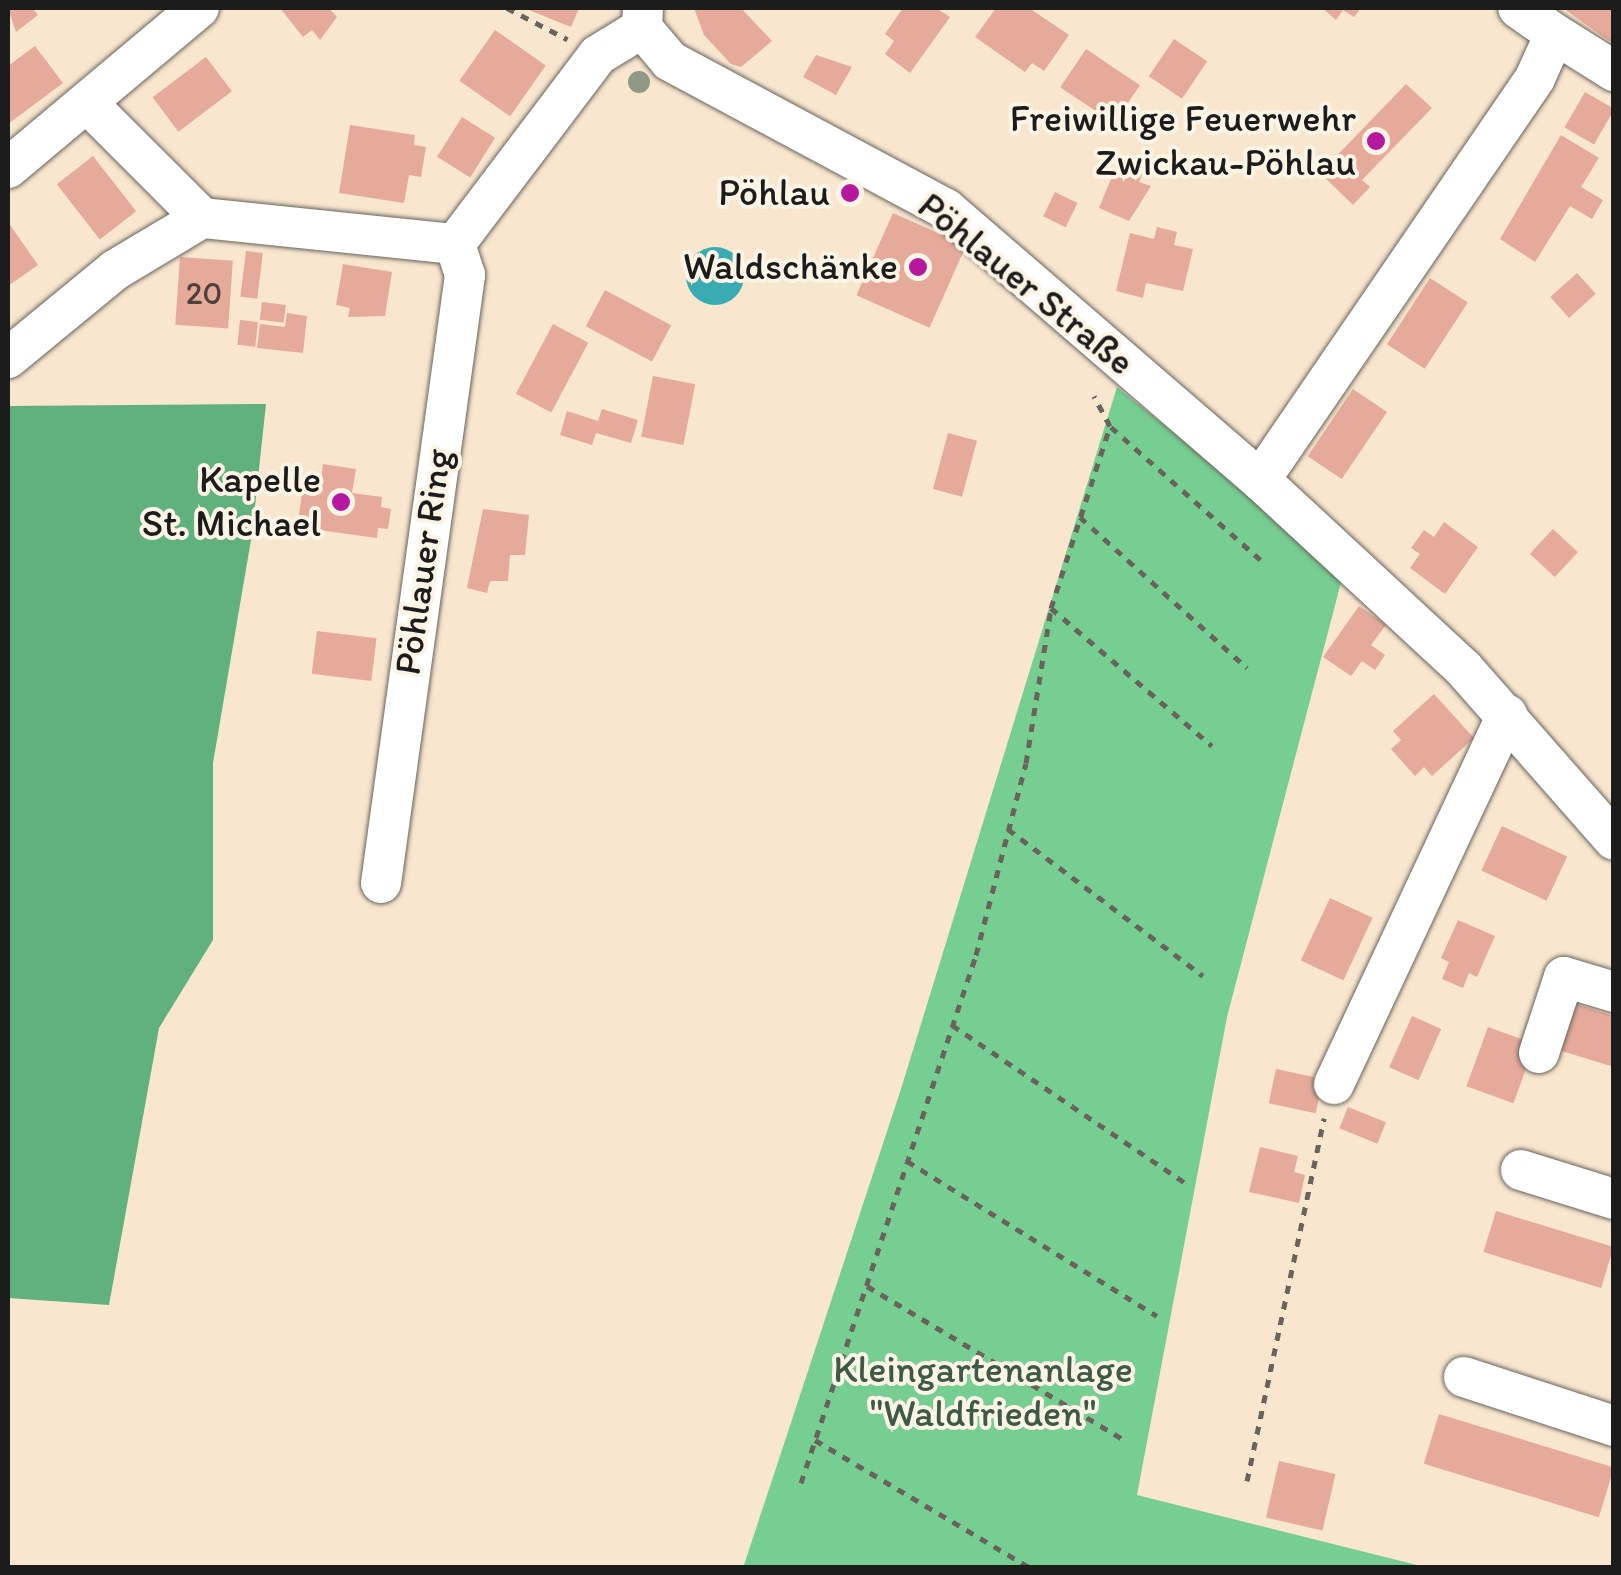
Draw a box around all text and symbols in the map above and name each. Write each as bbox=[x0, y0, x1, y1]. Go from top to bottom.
place label: Freiwillige Feuerwehr Zwickau-Pöhlau bbox=[1011, 96, 1356, 185]
marker: Freiwillige Feuerwehr Zwickau-Pöhlau bbox=[1365, 130, 1387, 152]
place label: Pöhlau bbox=[718, 170, 830, 216]
marker: Pöhlau bbox=[839, 182, 861, 204]
street label: Pöhlauer Straße bbox=[909, 183, 1143, 385]
place label: Waldschänke bbox=[683, 244, 898, 290]
marker: Waldschänke bbox=[907, 256, 929, 278]
house number: 20 bbox=[186, 274, 222, 312]
street label: Pöhlauer Ring bbox=[385, 446, 461, 678]
place label: Kapelle St. Michael bbox=[143, 457, 321, 546]
marker: Kapelle St. Michael bbox=[330, 491, 352, 513]
park label: Kleingartenanlage "Waldfrieden" bbox=[833, 1347, 1133, 1436]

